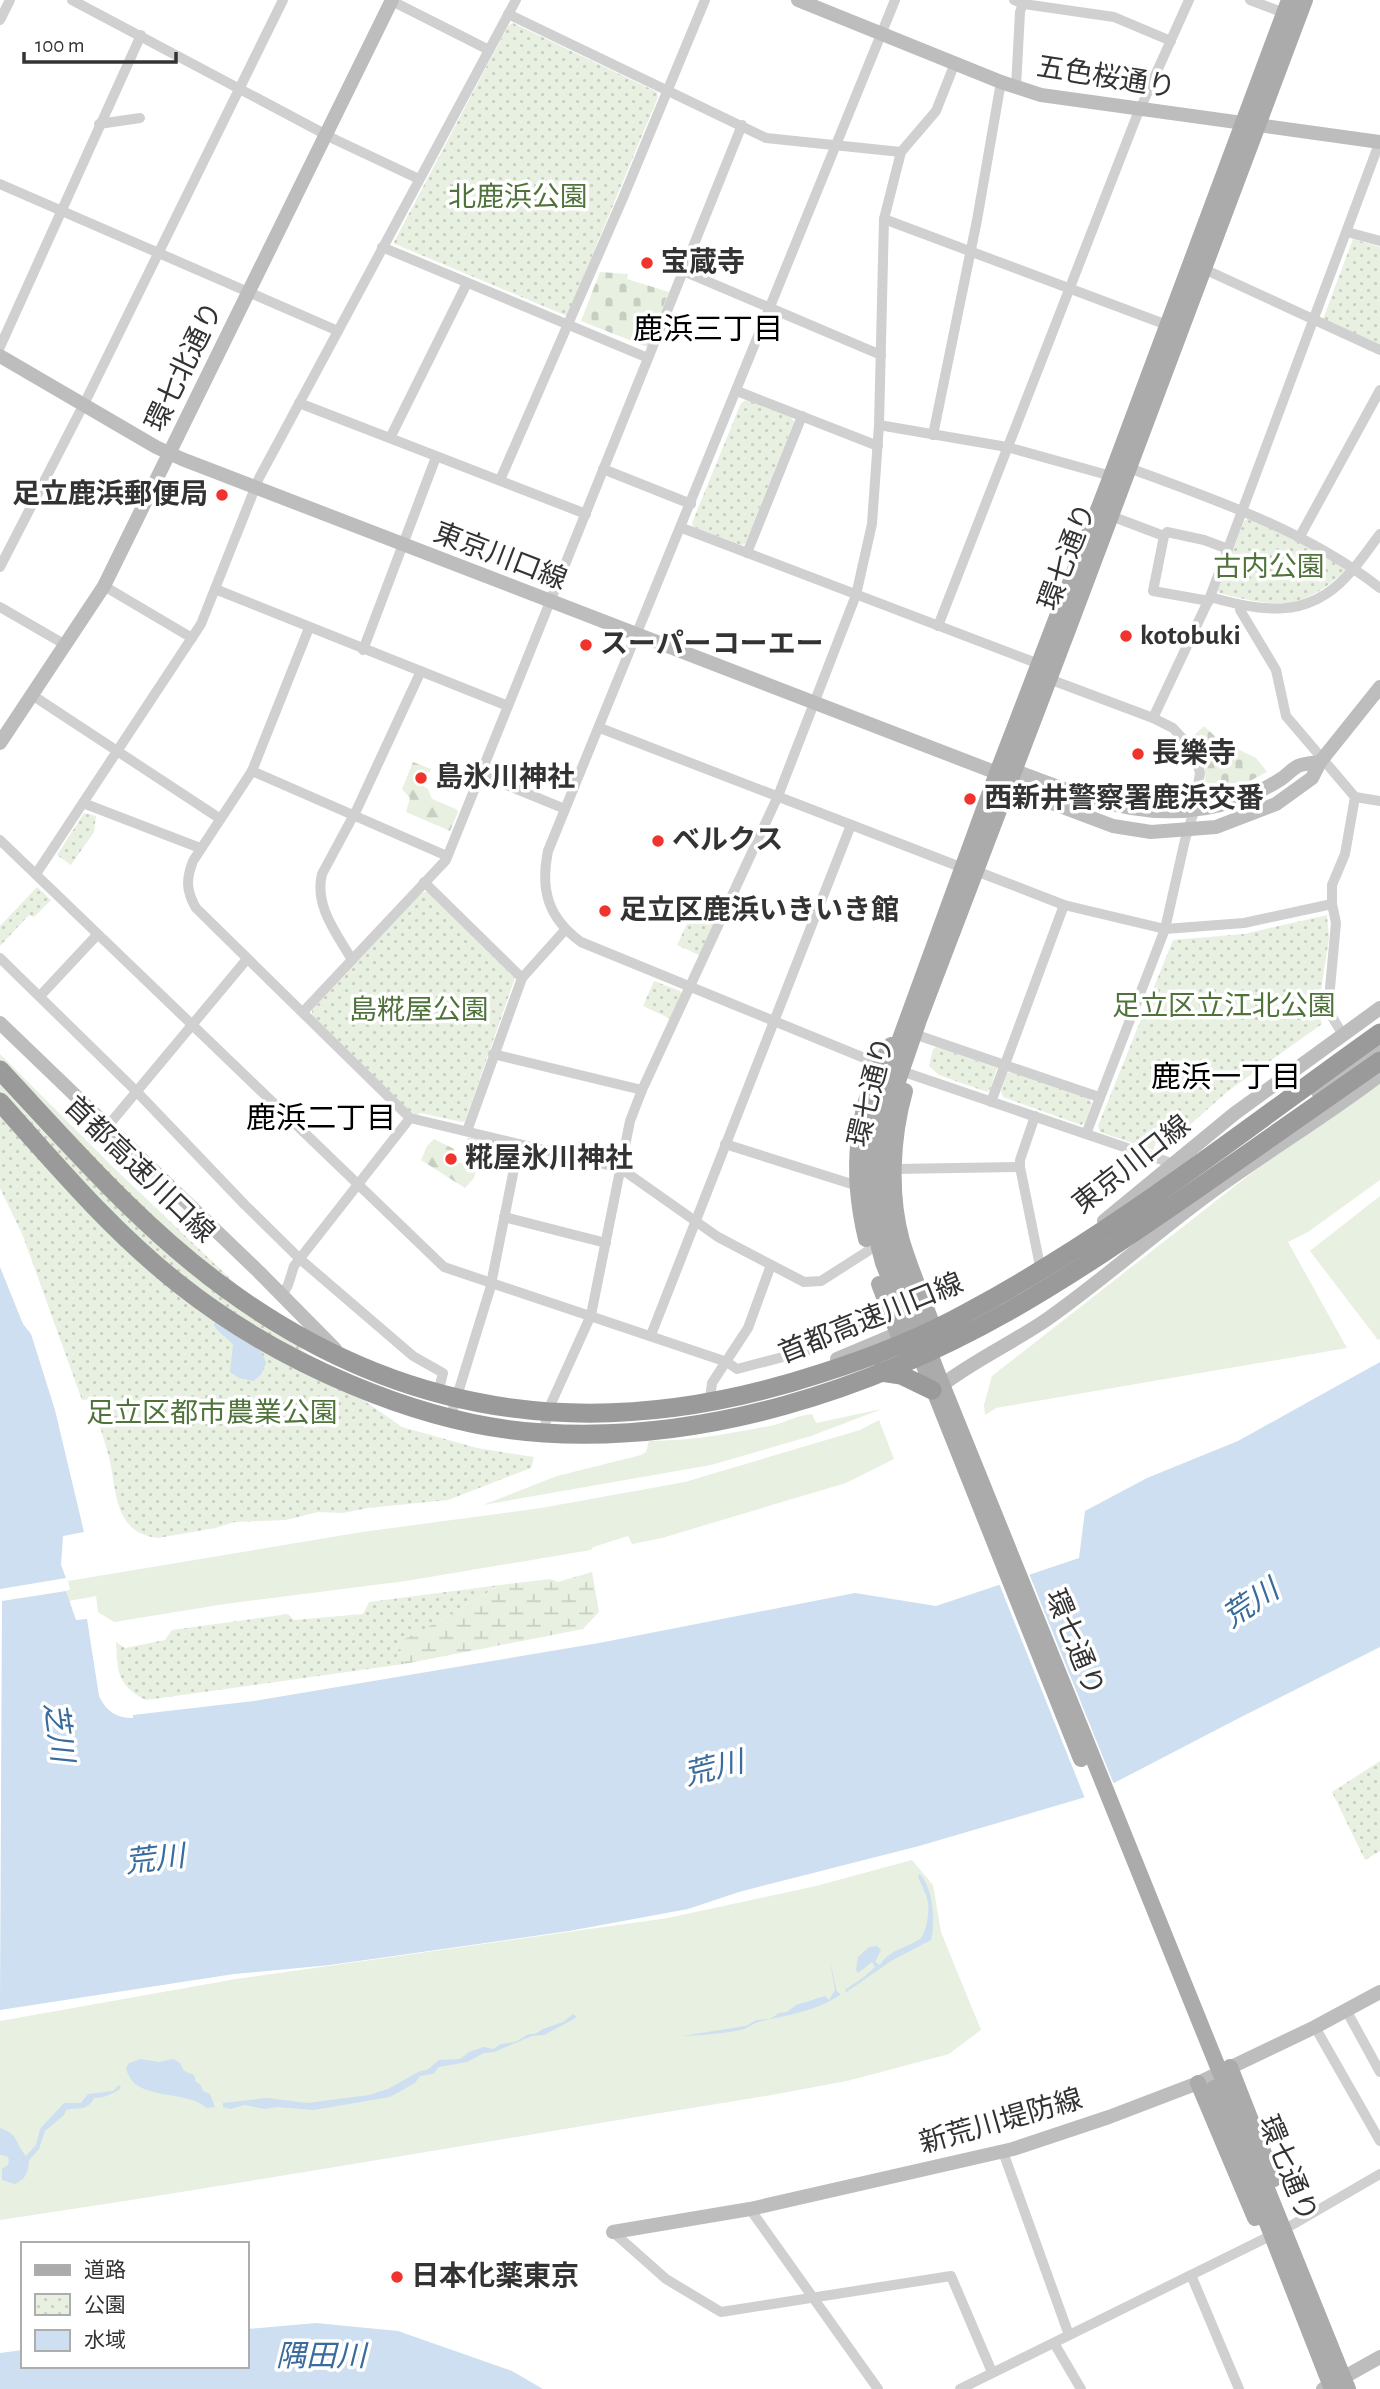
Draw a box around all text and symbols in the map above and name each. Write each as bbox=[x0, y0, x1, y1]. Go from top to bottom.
scale bar bbox=[24, 21, 177, 65]
text: 100 m bbox=[35, 35, 85, 56]
street label: 五色桜通り bbox=[1035, 51, 1178, 103]
park label: 北鹿浜公園 bbox=[448, 182, 588, 212]
place label: 宝蔵寺 bbox=[661, 246, 745, 277]
marker: 宝蔵寺 bbox=[639, 255, 655, 271]
street label: 環七北通り bbox=[140, 297, 228, 436]
district label: 鹿浜三丁目 bbox=[633, 313, 783, 345]
place label: 足立鹿浜郵便局 bbox=[12, 479, 208, 509]
marker: 足立鹿浜郵便局 bbox=[214, 487, 230, 503]
street label: 環七通り bbox=[1033, 499, 1101, 614]
street label: 東京川口線 bbox=[430, 517, 571, 595]
park label: 古内公園 bbox=[1213, 552, 1325, 582]
place label: kotobuki bbox=[1140, 622, 1241, 650]
marker: kotobuki bbox=[1118, 628, 1134, 644]
place label: スーパーコーエー bbox=[600, 629, 824, 659]
marker: スーパーコーエー bbox=[578, 637, 594, 653]
place label: 長樂寺 bbox=[1152, 737, 1236, 768]
marker: 長樂寺 bbox=[1130, 746, 1146, 762]
place label: 島氷川神社 bbox=[435, 761, 575, 792]
marker: 島氷川神社 bbox=[413, 770, 429, 786]
place label: 西新井警察署鹿浜交番 bbox=[984, 783, 1264, 813]
marker: 西新井警察署鹿浜交番 bbox=[962, 791, 978, 807]
place label: ベルクス bbox=[672, 825, 783, 855]
marker: ベルクス bbox=[650, 833, 666, 849]
place label: 足立区鹿浜いきいき館 bbox=[619, 895, 899, 925]
marker: 足立区鹿浜いきいき館 bbox=[597, 903, 613, 919]
park label: 足立区立江北公園 bbox=[1112, 991, 1336, 1021]
park label: 島糀屋公園 bbox=[349, 995, 489, 1025]
street label: 環七通り bbox=[843, 1034, 899, 1150]
district label: 鹿浜一丁目 bbox=[1151, 1061, 1301, 1093]
street label: 首都高速川口線 bbox=[59, 1090, 221, 1248]
district label: 鹿浜二丁目 bbox=[246, 1102, 396, 1134]
street label: 東京川口線 bbox=[1067, 1109, 1196, 1219]
place label: 糀屋氷川神社 bbox=[465, 1143, 633, 1173]
marker: 糀屋氷川神社 bbox=[443, 1151, 459, 1167]
street label: 首都高速川口線 bbox=[774, 1267, 967, 1369]
park label: 足立区都市農業公園 bbox=[86, 1398, 338, 1428]
water label: 荒川 bbox=[1217, 1571, 1287, 1633]
street label: 環七通り bbox=[1040, 1585, 1110, 1700]
water label: 芝川 bbox=[39, 1700, 79, 1767]
water label: 荒川 bbox=[681, 1745, 750, 1791]
water label: 荒川 bbox=[123, 1839, 190, 1879]
street label: 新荒川堤防線 bbox=[916, 2083, 1086, 2159]
street label: 環七通り bbox=[1253, 2111, 1323, 2226]
legend bbox=[21, 2242, 248, 2368]
text: 道路 bbox=[84, 2259, 126, 2281]
place label: 日本化薬東京 bbox=[411, 2261, 579, 2291]
marker: 日本化薬東京 bbox=[389, 2269, 405, 2285]
text: 公園 bbox=[84, 2295, 126, 2316]
text: 水域 bbox=[84, 2329, 126, 2351]
water label: 隅田川 bbox=[276, 2341, 369, 2372]

